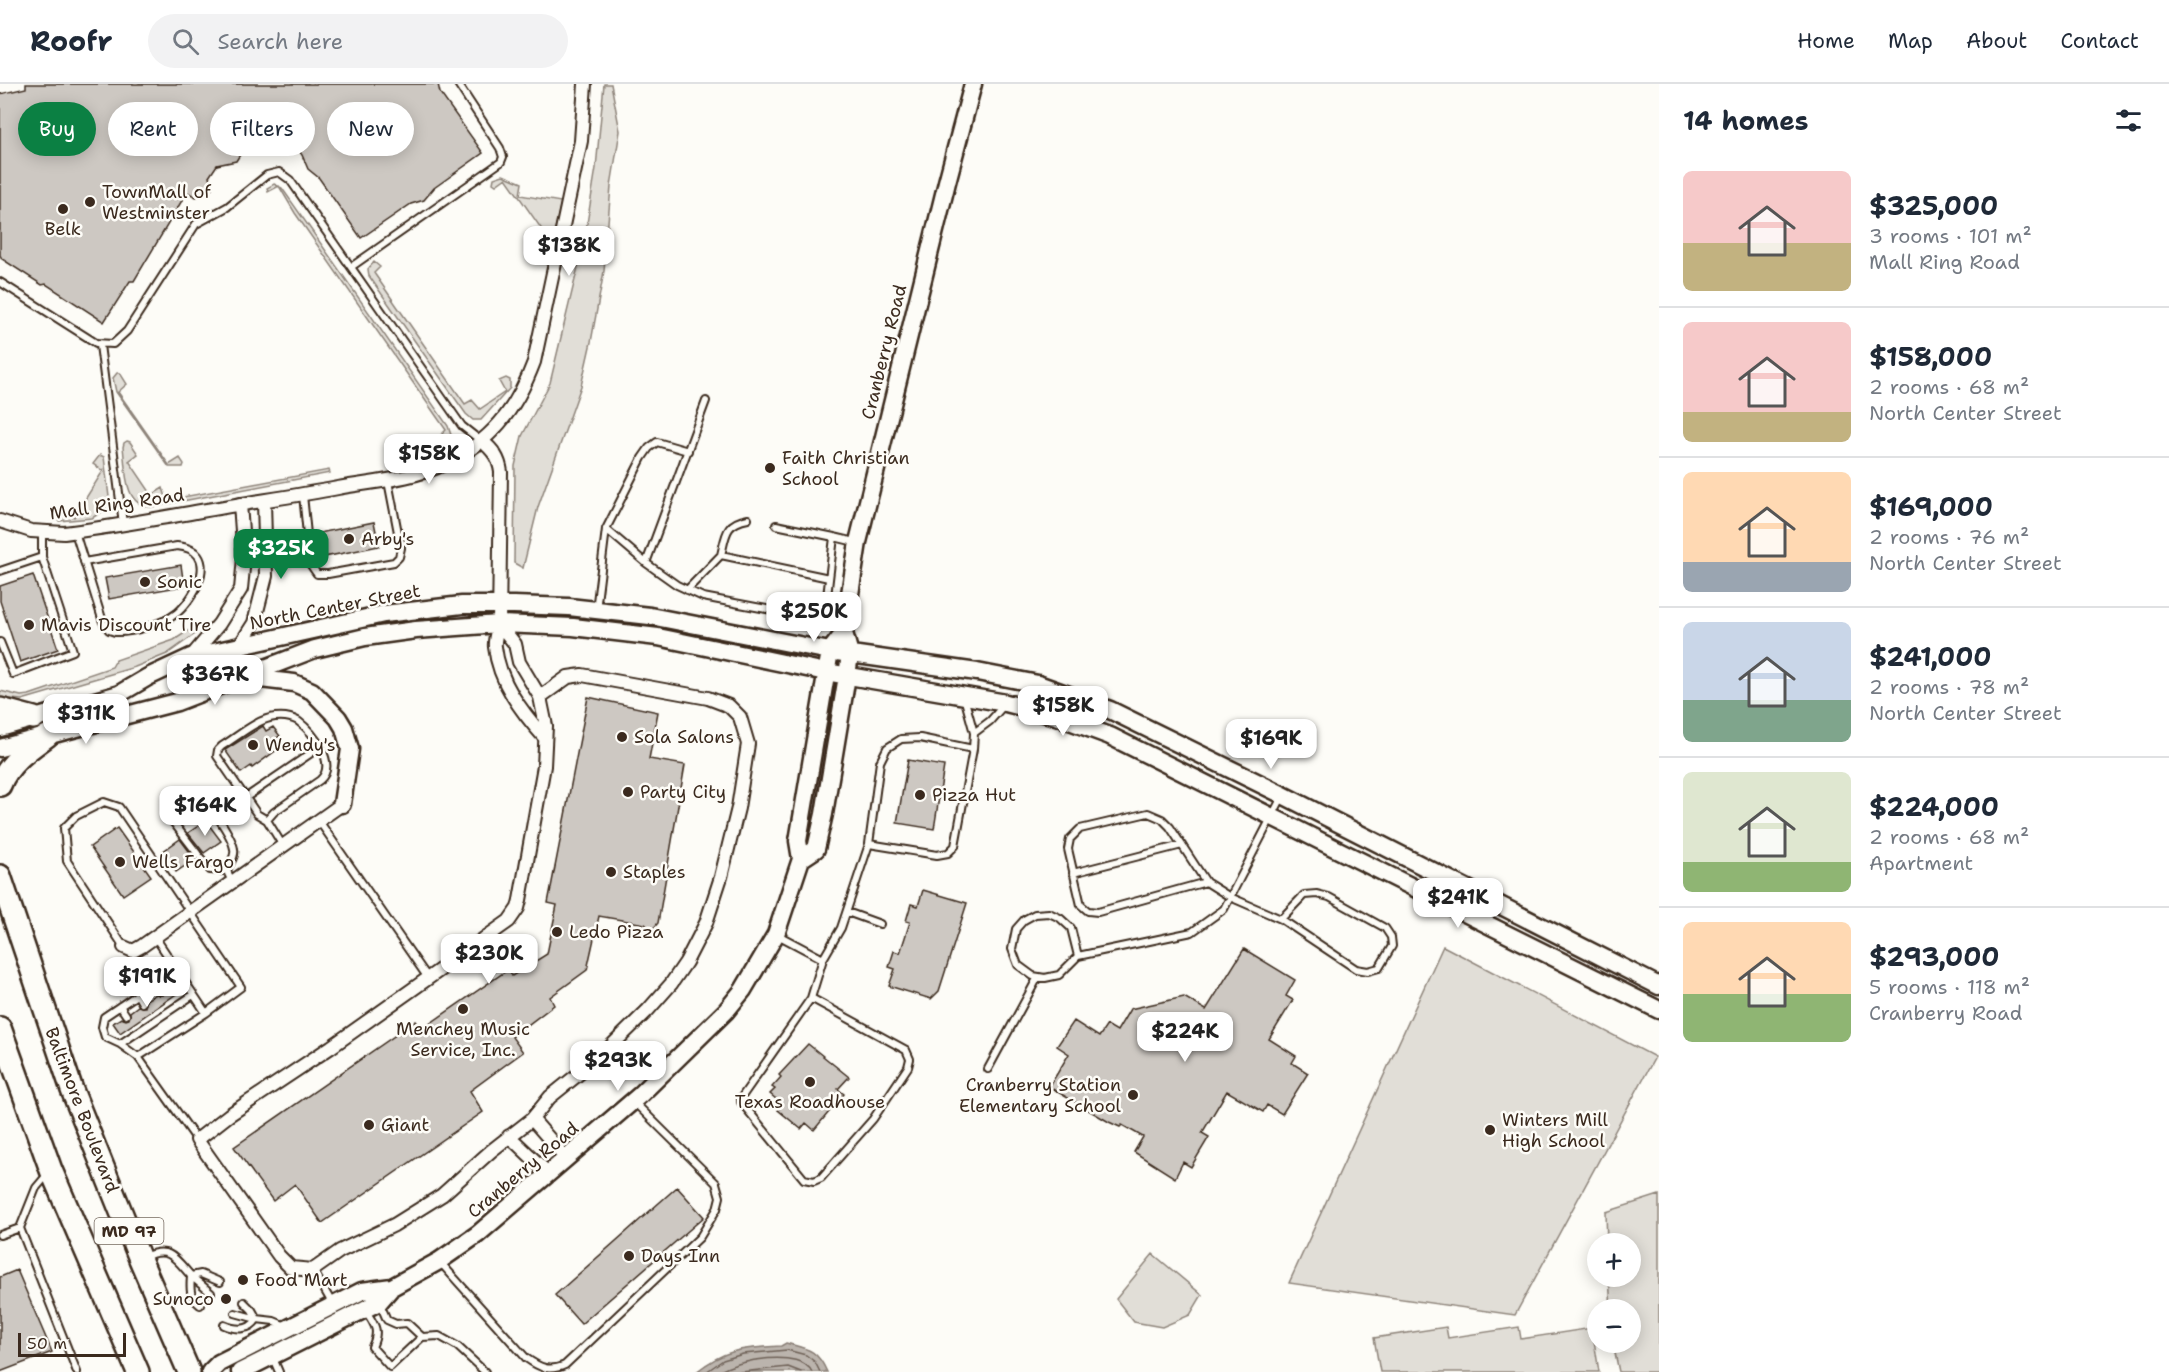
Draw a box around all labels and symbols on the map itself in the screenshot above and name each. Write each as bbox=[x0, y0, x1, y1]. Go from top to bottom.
place label: TownMall of Westminster bbox=[102, 180, 211, 225]
marker: TownMall of Westminster bbox=[83, 195, 97, 209]
marker: Belk bbox=[56, 202, 70, 216]
place label: Belk bbox=[45, 217, 81, 241]
pin: $138K bbox=[527, 226, 611, 277]
street label: Cranberry Road bbox=[856, 282, 912, 422]
pin: $158K bbox=[387, 434, 471, 485]
place label: Faith Christian School bbox=[782, 446, 910, 491]
marker: Faith Christian School bbox=[763, 461, 777, 475]
street label: Mall Ring Road bbox=[48, 483, 186, 525]
place label: Arby's bbox=[361, 527, 414, 551]
pin: $325K bbox=[239, 529, 323, 580]
marker: Arby's bbox=[342, 532, 356, 546]
place label: Sonic bbox=[157, 570, 202, 594]
marker: Sonic bbox=[138, 575, 152, 589]
street label: North Center Street bbox=[248, 579, 423, 635]
pin: $250K bbox=[772, 592, 856, 643]
place label: Mavis Discount Tire bbox=[41, 613, 212, 637]
marker: Mavis Discount Tire bbox=[22, 618, 36, 632]
pin: $367K bbox=[173, 655, 257, 706]
pin: $158K bbox=[1021, 686, 1105, 737]
pin: $311K bbox=[44, 694, 128, 745]
pin: $169K bbox=[1229, 719, 1313, 770]
place label: Sola Salons bbox=[634, 725, 734, 749]
marker: Sola Salons bbox=[615, 730, 629, 744]
place label: Wendy's bbox=[265, 733, 336, 757]
marker: Wendy's bbox=[246, 738, 260, 752]
place label: Party City bbox=[640, 780, 726, 804]
place label: Pizza Hut bbox=[932, 783, 1016, 807]
marker: Party City bbox=[621, 785, 635, 799]
pin: $164K bbox=[163, 786, 247, 837]
marker: Pizza Hut bbox=[913, 788, 927, 802]
place label: Wells Fargo bbox=[132, 850, 234, 874]
marker: Wells Fargo bbox=[113, 855, 127, 869]
place label: Staples bbox=[623, 860, 686, 884]
marker: Staples bbox=[604, 865, 618, 879]
pin: $241K bbox=[1416, 878, 1500, 929]
place label: Ledo Pizza bbox=[569, 920, 664, 944]
marker: Ledo Pizza bbox=[550, 925, 564, 939]
pin: $230K bbox=[447, 934, 531, 985]
pin: $191K bbox=[105, 957, 189, 1008]
marker: Menchey Music Service, Inc. bbox=[456, 1002, 470, 1016]
pin: $224K bbox=[1143, 1012, 1227, 1063]
place label: Menchey Music Service, Inc. bbox=[396, 1017, 530, 1062]
street label: Baltimore Boulevard bbox=[39, 1024, 125, 1196]
pin: $293K bbox=[576, 1041, 660, 1092]
place label: Cranberry Station Elementary School bbox=[959, 1073, 1122, 1118]
marker: Texas Roadhouse bbox=[803, 1075, 817, 1089]
marker: Cranberry Station Elementary School bbox=[1126, 1088, 1140, 1102]
place label: Texas Roadhouse bbox=[735, 1090, 885, 1114]
place label: Winters Mill High School bbox=[1502, 1108, 1609, 1153]
place label: Giant bbox=[381, 1113, 430, 1137]
street label: Cranberry Road bbox=[462, 1116, 584, 1224]
marker: Giant bbox=[362, 1118, 376, 1132]
marker: Winters Mill High School bbox=[1483, 1123, 1497, 1137]
road number: MD 97 bbox=[94, 1218, 164, 1244]
place label: Days Inn bbox=[641, 1244, 720, 1268]
marker: Days Inn bbox=[622, 1249, 636, 1263]
place label: Food Mart bbox=[255, 1268, 348, 1292]
marker: Food Mart bbox=[236, 1273, 250, 1287]
place label: Sunoco bbox=[153, 1287, 214, 1311]
marker: Sunoco bbox=[219, 1292, 233, 1306]
scale bar bbox=[18, 1330, 126, 1358]

